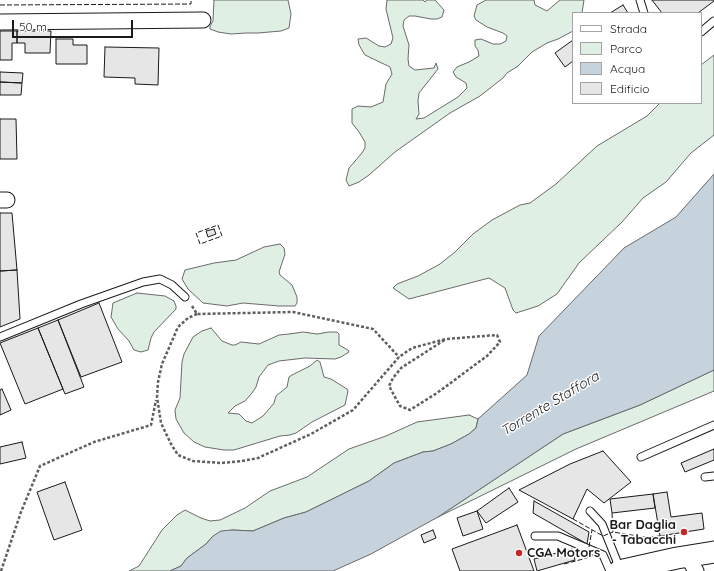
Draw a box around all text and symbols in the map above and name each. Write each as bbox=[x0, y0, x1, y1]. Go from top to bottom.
scale bar bbox=[14, 12, 135, 38]
legend bbox=[572, 12, 702, 104]
text: 50 m bbox=[19, 19, 47, 34]
text: Strada bbox=[610, 21, 647, 36]
text: Parco bbox=[610, 41, 642, 56]
text: Acqua bbox=[610, 61, 645, 76]
text: Edificio bbox=[610, 81, 650, 96]
water label: Torrente Staffora bbox=[498, 368, 602, 440]
place label: Bar Daglia - Tabacchi bbox=[610, 517, 676, 548]
marker: Bar Daglia - Tabacchi bbox=[679, 527, 689, 537]
place label: CGA Motors bbox=[527, 545, 600, 561]
marker: CGA Motors bbox=[514, 548, 524, 558]

